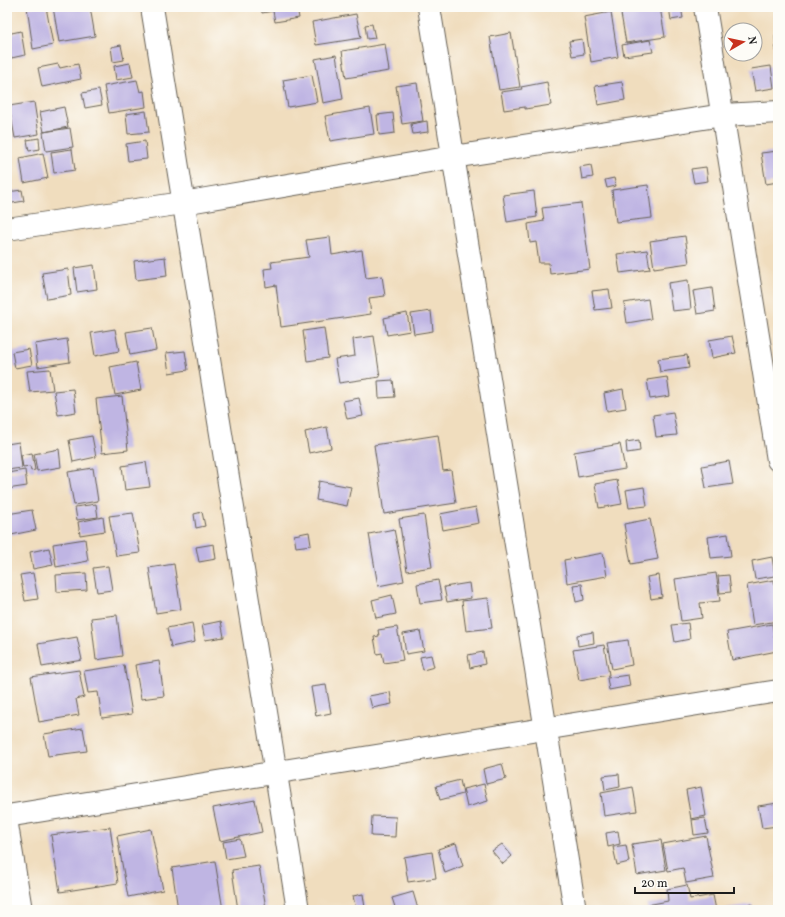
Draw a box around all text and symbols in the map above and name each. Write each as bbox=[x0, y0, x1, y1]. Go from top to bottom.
north arrow bbox=[723, 22, 763, 62]
text: N bbox=[743, 36, 759, 46]
scale bar bbox=[635, 869, 734, 895]
text: 20 m bbox=[641, 876, 668, 892]

